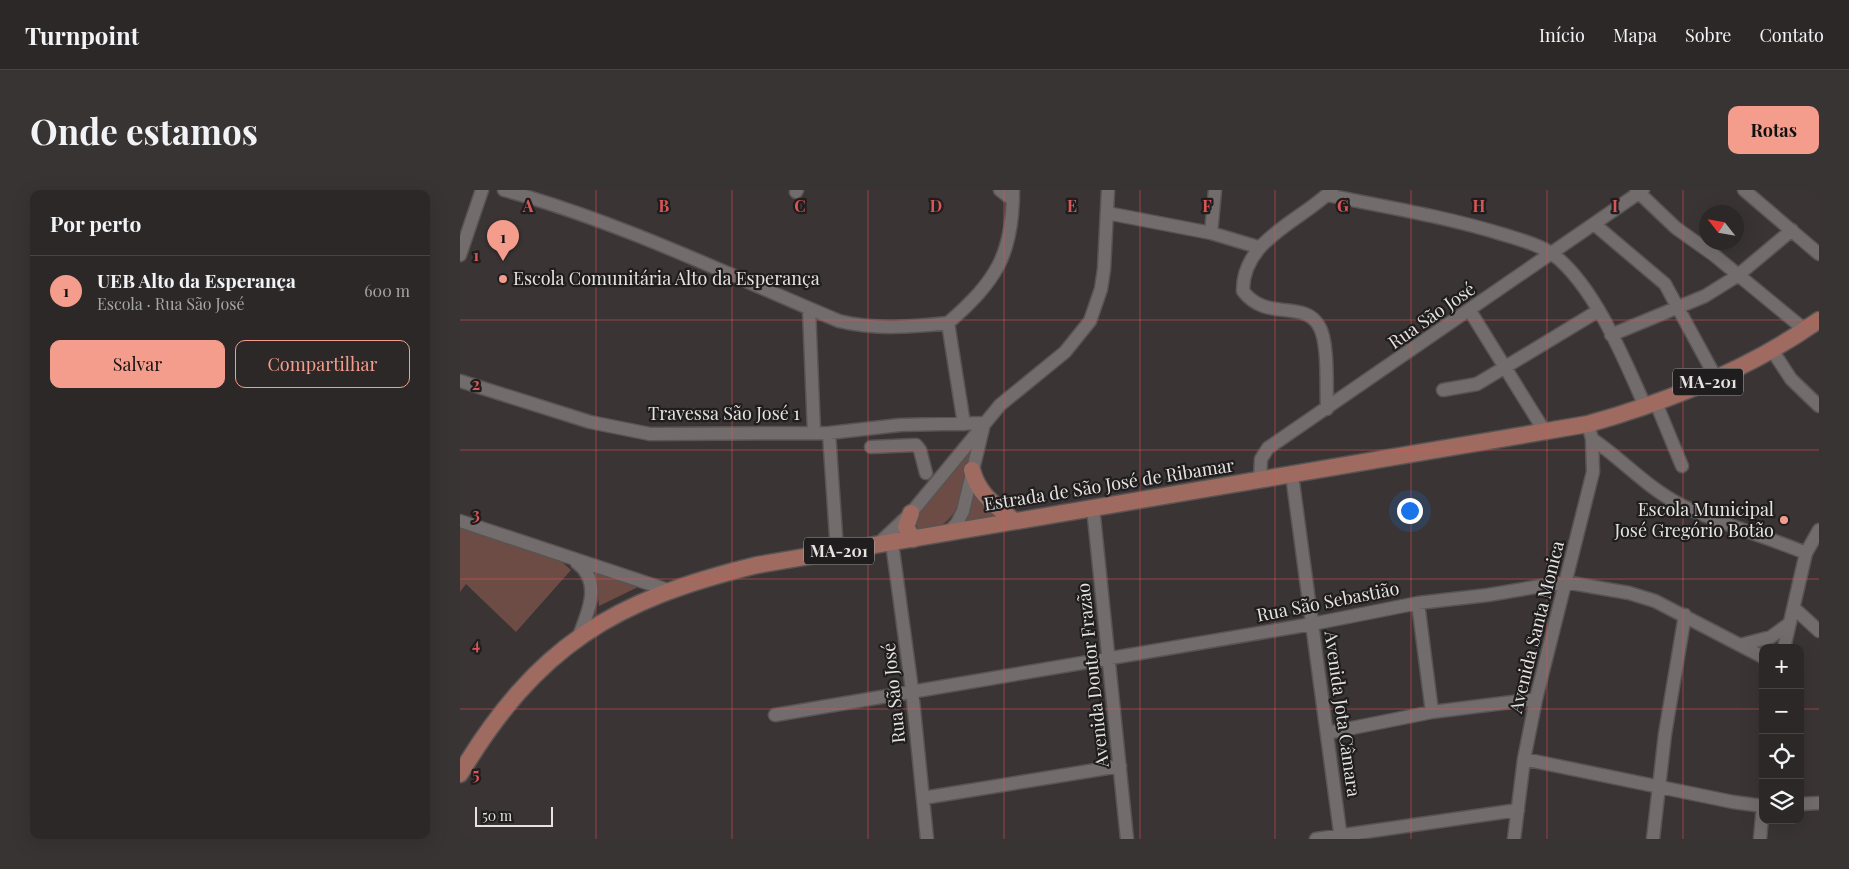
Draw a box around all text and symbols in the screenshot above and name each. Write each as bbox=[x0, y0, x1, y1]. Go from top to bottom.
text: Turnpoint bbox=[25, 19, 139, 51]
text: Início bbox=[1539, 23, 1585, 47]
text: Mapa bbox=[1613, 23, 1657, 47]
text: Sobre bbox=[1685, 23, 1731, 47]
text: Contato bbox=[1759, 23, 1824, 47]
button: Rotas bbox=[1728, 106, 1819, 154]
text: Onde estamos bbox=[30, 107, 258, 154]
text: A bbox=[522, 195, 534, 216]
text: B bbox=[659, 195, 670, 216]
text: C bbox=[794, 195, 806, 216]
text: D bbox=[930, 195, 942, 216]
text: E bbox=[1067, 195, 1077, 216]
text: F bbox=[1202, 195, 1212, 216]
text: G bbox=[1337, 195, 1349, 216]
text: H bbox=[1473, 195, 1486, 216]
text: I bbox=[1612, 195, 1618, 216]
north arrow bbox=[1699, 205, 1744, 250]
text: Por perto bbox=[50, 209, 141, 237]
pin: 1 bbox=[487, 220, 519, 261]
text: 1 bbox=[473, 244, 479, 265]
place label: Escola Comunitária Alto da Esperança bbox=[513, 266, 820, 290]
text: UEB Alto da Esperança bbox=[97, 267, 296, 293]
marker: Escola Comunitária Alto da Esperança bbox=[497, 273, 509, 285]
street label: Rua São José bbox=[1383, 276, 1480, 354]
text: 1 bbox=[63, 280, 69, 301]
text: 600 m bbox=[364, 280, 410, 301]
text: Escola · Rua São José bbox=[97, 293, 245, 314]
button: Salvar bbox=[50, 340, 225, 388]
button: Compartilhar bbox=[235, 340, 410, 388]
road number: MA-201 bbox=[1673, 368, 1743, 396]
text: 2 bbox=[472, 373, 480, 394]
street label: Travessa São José 1 bbox=[648, 401, 800, 425]
street label: Estrada de São José de Ribamar bbox=[982, 452, 1236, 516]
place label: Escola Municipal José Gregório Botão bbox=[1613, 497, 1774, 542]
your location bbox=[1397, 498, 1423, 524]
text: 3 bbox=[472, 503, 480, 524]
marker: Escola Municipal José Gregório Botão bbox=[1778, 514, 1790, 526]
road number: MA-201 bbox=[804, 538, 874, 564]
street label: Avenida Santa Monica bbox=[1503, 538, 1569, 716]
street label: Rua São Sebastião bbox=[1254, 575, 1401, 627]
street label: Avenida Doutor Frazão bbox=[1070, 582, 1114, 769]
street label: Avenida Jota Câmara bbox=[1319, 628, 1367, 798]
text: 4 bbox=[472, 633, 480, 654]
street label: Rua São José bbox=[876, 642, 910, 745]
map controls bbox=[1759, 644, 1804, 824]
button: + bbox=[1759, 644, 1804, 689]
button: − bbox=[1759, 689, 1804, 734]
button: locate bbox=[1759, 734, 1804, 779]
text: 5 bbox=[472, 763, 480, 784]
button: layers bbox=[1759, 779, 1804, 824]
scale bar bbox=[475, 804, 552, 827]
text: 50 m bbox=[482, 806, 512, 825]

